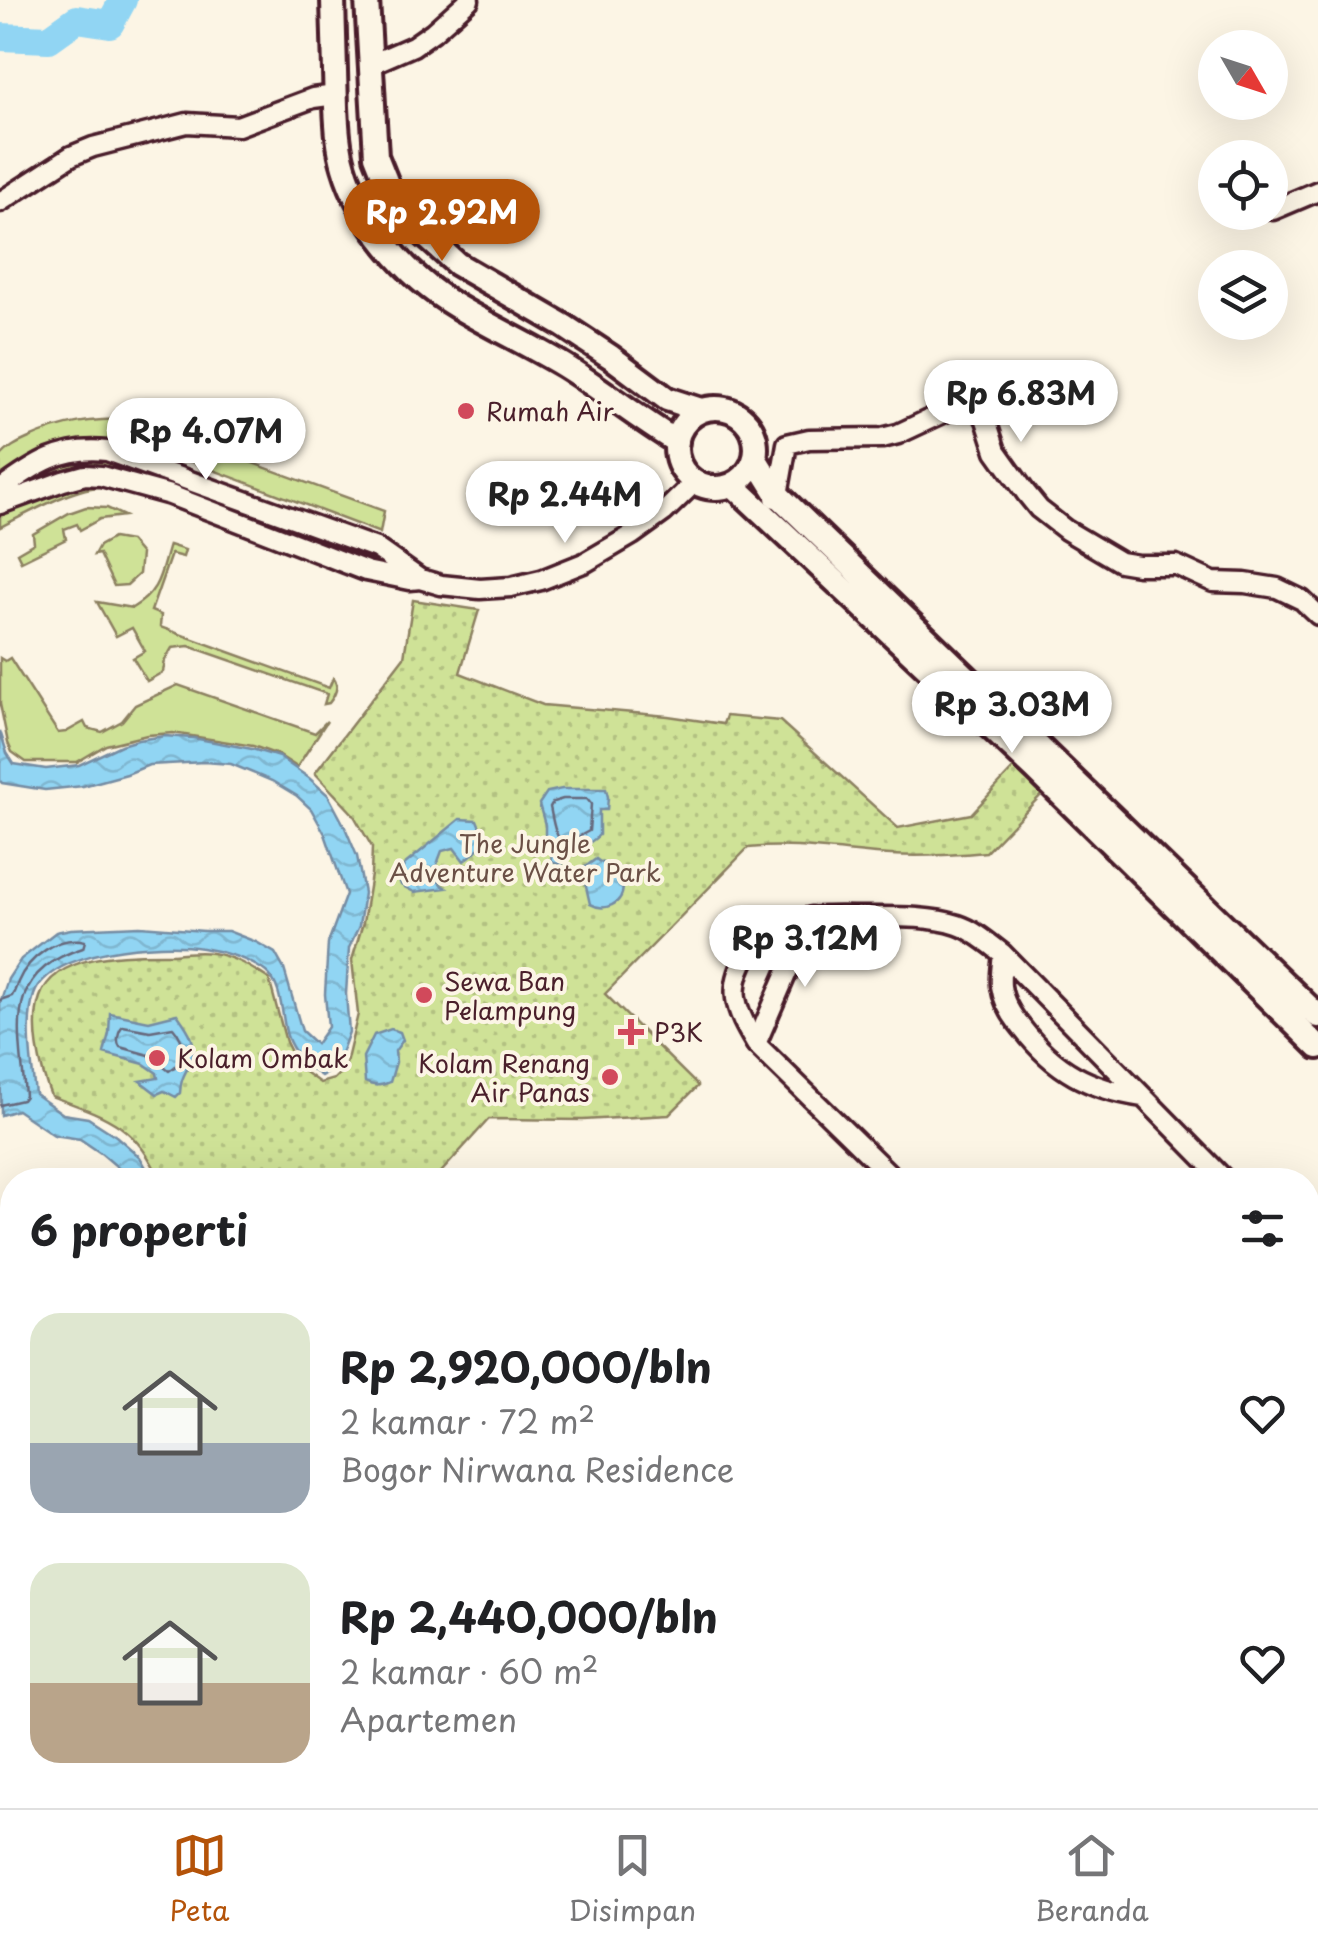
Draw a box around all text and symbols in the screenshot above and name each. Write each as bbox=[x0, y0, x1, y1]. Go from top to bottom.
north arrow bbox=[1198, 30, 1288, 120]
map controls bbox=[1198, 30, 1288, 340]
button: locate bbox=[1198, 140, 1288, 230]
pin: Rp 2.92M bbox=[339, 179, 545, 264]
text: Rp 2.92M bbox=[366, 187, 518, 235]
button: layers bbox=[1198, 250, 1288, 340]
pin: Rp 6.83M bbox=[918, 360, 1124, 445]
text: Rp 6.83M bbox=[946, 368, 1096, 416]
place label: Rumah Air bbox=[486, 392, 615, 430]
pin: Rp 4.07M bbox=[103, 398, 309, 483]
marker: Rumah Air bbox=[455, 400, 477, 422]
text: Rp 4.07M bbox=[129, 406, 283, 454]
pin: Rp 2.44M bbox=[462, 461, 668, 546]
text: Rp 2.44M bbox=[488, 469, 642, 517]
pin: Rp 3.03M bbox=[909, 671, 1115, 756]
text: Rp 3.03M bbox=[934, 679, 1090, 727]
park label: The Jungle Adventure Water Park bbox=[389, 824, 661, 891]
pin: Rp 3.12M bbox=[702, 905, 908, 990]
text: Rp 3.12M bbox=[731, 913, 879, 961]
place label: Sewa Ban Pelampung bbox=[444, 962, 576, 1029]
marker: Sewa Ban Pelampung bbox=[413, 984, 435, 1006]
place label: P3K bbox=[654, 1013, 703, 1051]
marker: P3K bbox=[618, 1019, 644, 1045]
place label: Kolam Ombak bbox=[177, 1039, 348, 1077]
place label: Kolam Renang Air Panas bbox=[418, 1044, 590, 1111]
marker: Kolam Ombak bbox=[146, 1047, 168, 1069]
marker: Kolam Renang Air Panas bbox=[599, 1066, 621, 1088]
text: 6 properti bbox=[30, 1197, 248, 1260]
icon: filters bbox=[1235, 1201, 1290, 1256]
text: Rp 2,920,000/bln bbox=[340, 1334, 712, 1397]
icon: home bbox=[110, 1353, 230, 1473]
icon: heart bbox=[1235, 1386, 1290, 1441]
text: 2 kamar · 72 m² bbox=[340, 1397, 595, 1445]
text: Bogor Nirwana Residence bbox=[340, 1445, 734, 1493]
text: Rp 2,440,000/bln bbox=[340, 1584, 718, 1647]
icon: home bbox=[110, 1603, 230, 1723]
icon: heart bbox=[1235, 1636, 1290, 1691]
text: 2 kamar · 60 m² bbox=[340, 1647, 599, 1695]
text: Apartemen bbox=[340, 1695, 517, 1743]
tab: Peta bbox=[169, 1828, 230, 1931]
tab: Disimpan bbox=[568, 1828, 696, 1931]
tab: Beranda bbox=[1035, 1828, 1149, 1931]

